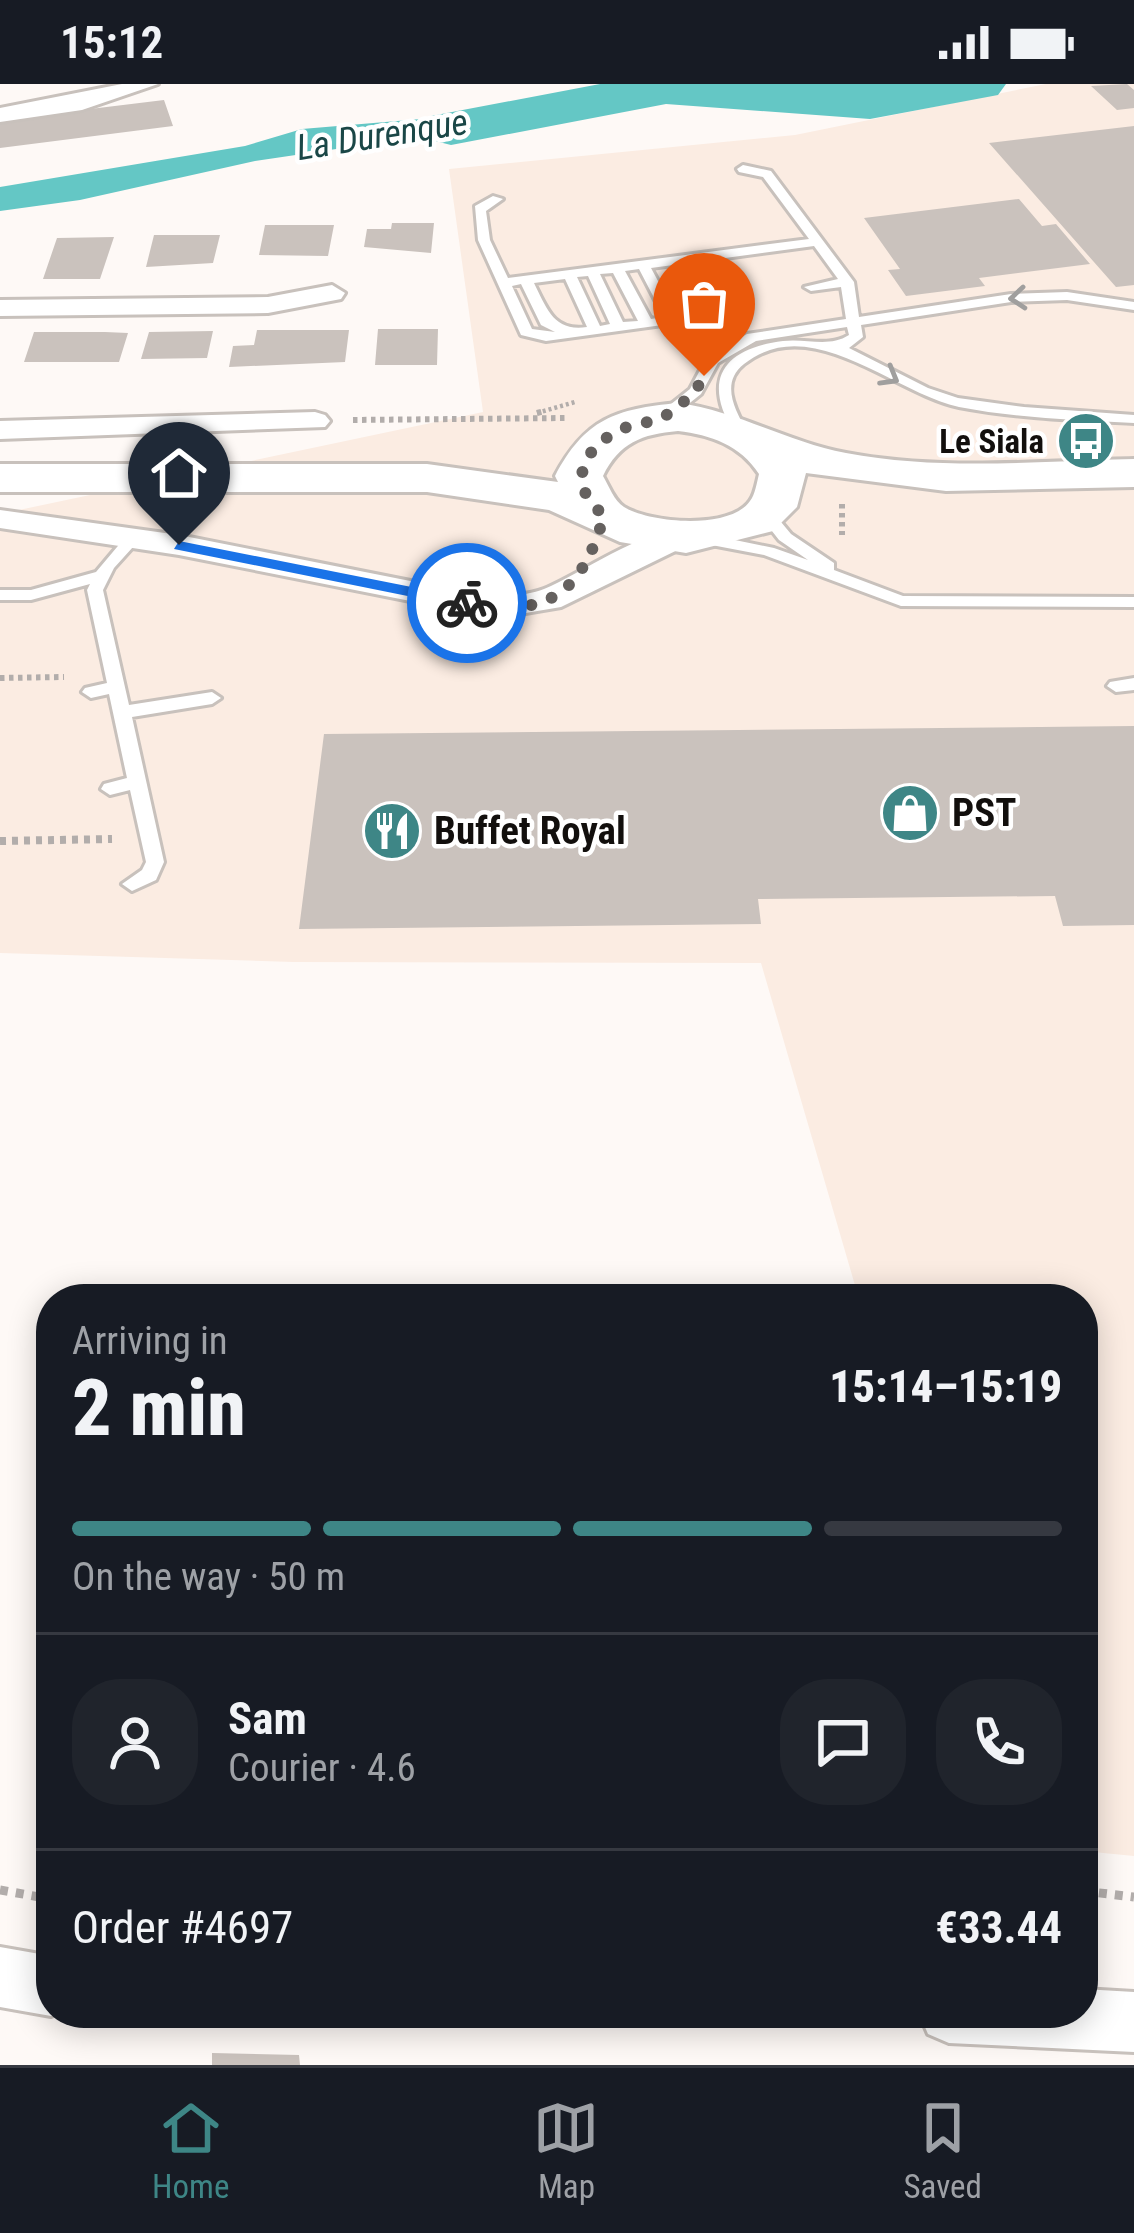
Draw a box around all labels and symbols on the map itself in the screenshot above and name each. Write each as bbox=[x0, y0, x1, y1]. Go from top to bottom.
water label: La Durenque bbox=[293, 101, 471, 169]
pin bbox=[653, 253, 755, 376]
one-way arrow bbox=[1008, 285, 1027, 310]
one-way arrow bbox=[877, 362, 899, 385]
bus stop icon: Le Siala bbox=[1055, 410, 1117, 472]
pin bbox=[128, 422, 230, 545]
place label: Le Siala bbox=[939, 422, 1044, 461]
courier bbox=[407, 543, 527, 663]
shop icon: PST bbox=[879, 782, 941, 844]
place label: PST bbox=[952, 790, 1016, 836]
restaurant icon: Buffet Royal bbox=[361, 800, 423, 862]
place label: Buffet Royal bbox=[434, 808, 626, 854]

